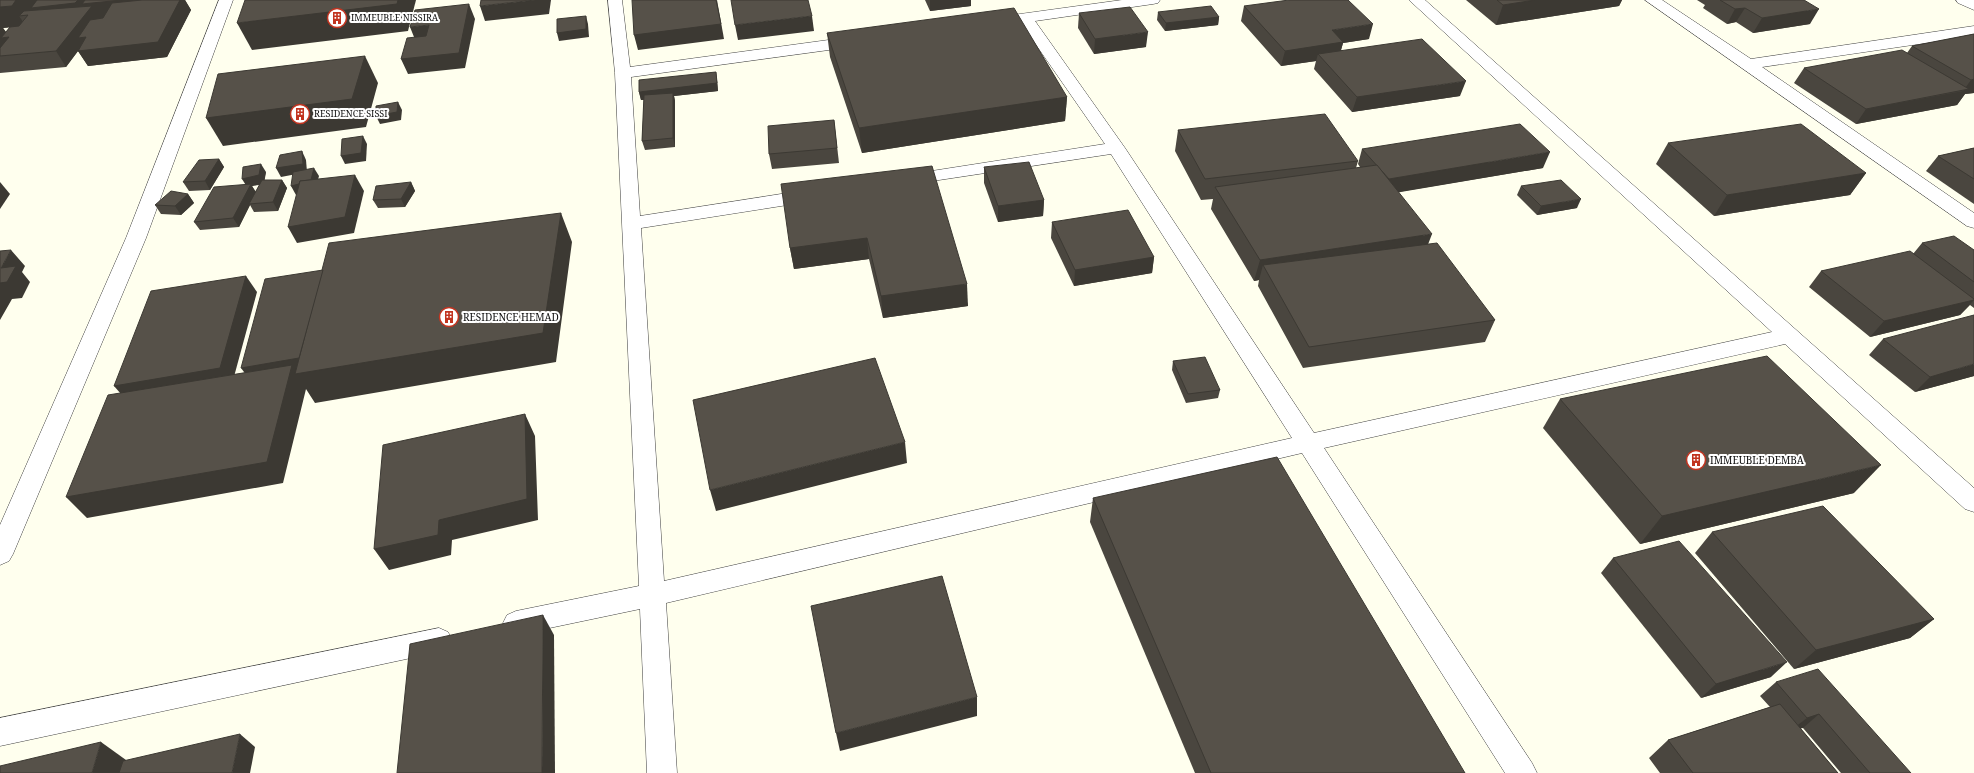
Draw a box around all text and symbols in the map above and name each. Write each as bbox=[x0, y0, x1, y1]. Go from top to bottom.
building icon: IMMEUBLE NISSIRA bbox=[326, 7, 348, 29]
place label: IMMEUBLE NISSIRA bbox=[351, 11, 439, 24]
building icon: RESIDENCE SISSI bbox=[289, 103, 311, 125]
place label: RESIDENCE SISSI bbox=[314, 107, 388, 120]
building icon: RESIDENCE HEMAD bbox=[438, 306, 460, 328]
place label: RESIDENCE HEMAD bbox=[463, 310, 559, 324]
building icon: IMMEUBLE DEMBA bbox=[1685, 449, 1707, 471]
place label: IMMEUBLE DEMBA bbox=[1710, 453, 1805, 467]

